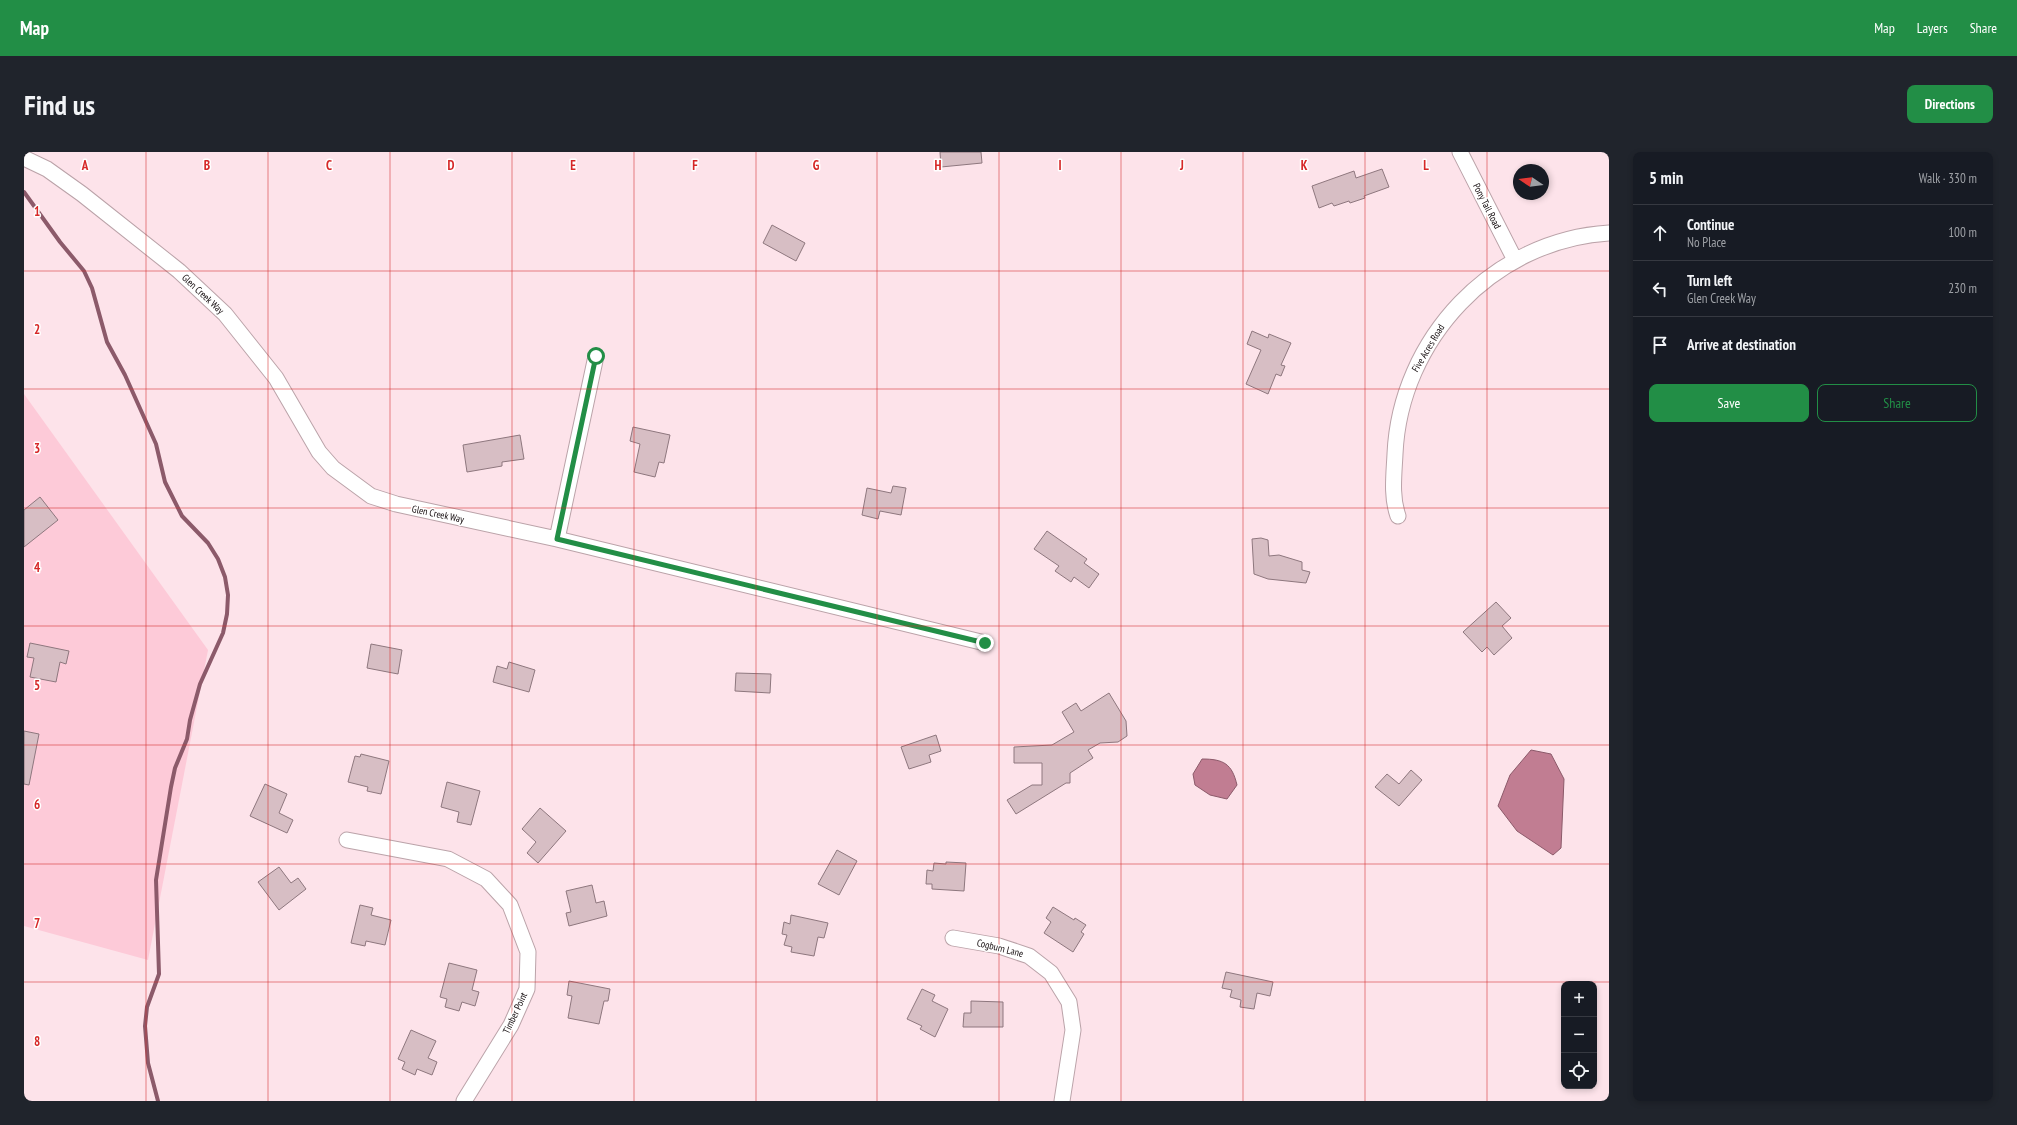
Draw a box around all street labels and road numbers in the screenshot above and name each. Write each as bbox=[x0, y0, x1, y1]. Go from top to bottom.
street label: Pony Tail Road bbox=[1470, 181, 1504, 231]
street label: Glen Creek Way bbox=[179, 271, 227, 317]
street label: Five Acres Road bbox=[1409, 322, 1447, 374]
street label: Glen Creek Way bbox=[411, 502, 466, 526]
street label: Cogburn Lane bbox=[975, 936, 1025, 960]
street label: Timber Point bbox=[500, 990, 530, 1036]

